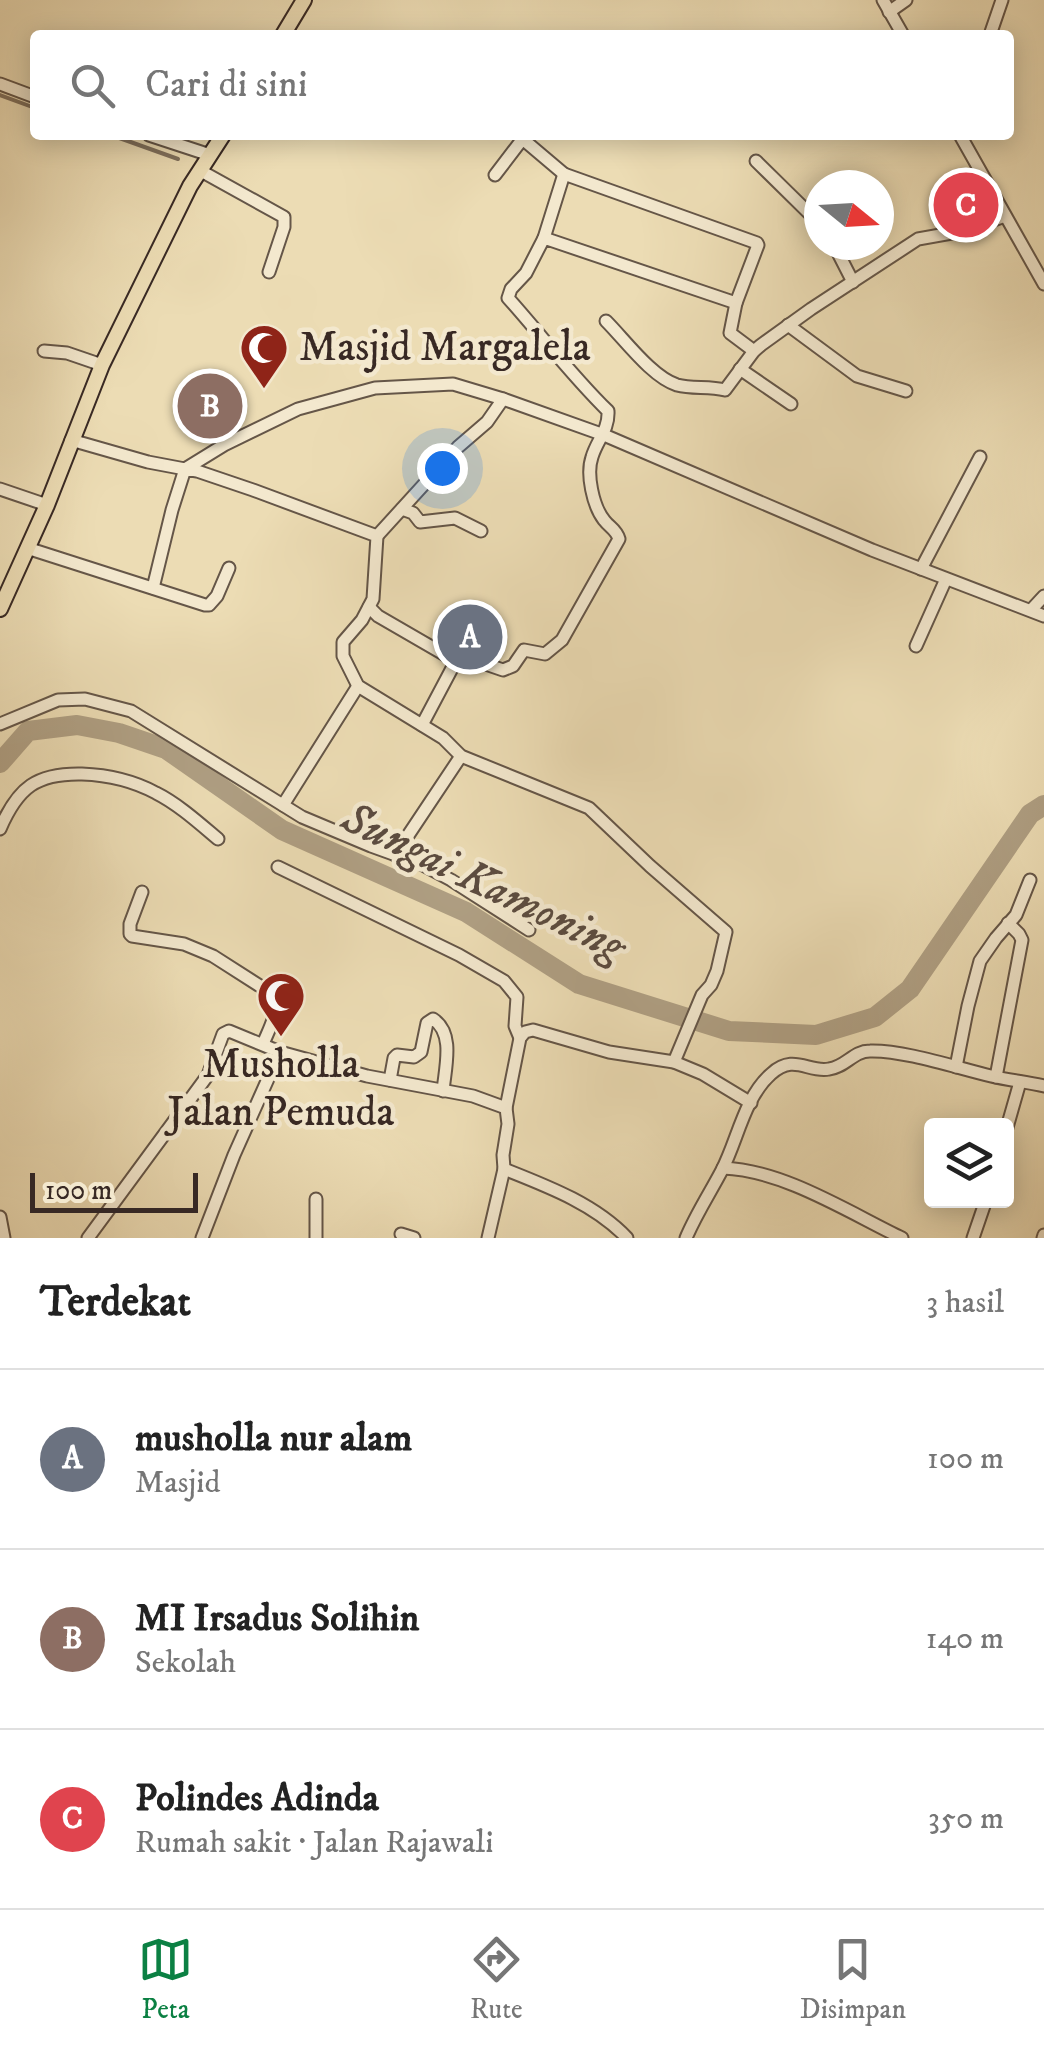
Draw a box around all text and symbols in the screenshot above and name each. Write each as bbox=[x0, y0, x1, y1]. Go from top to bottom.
search box bbox=[30, 30, 1014, 140]
icon: search bbox=[65, 58, 120, 113]
text: Cari di sini bbox=[145, 61, 308, 109]
pin: C bbox=[934, 168, 998, 242]
north arrow bbox=[804, 170, 894, 260]
mosque icon: Masjid Margalela bbox=[238, 322, 290, 390]
place label: Masjid Margalela bbox=[299, 322, 591, 374]
pin: B bbox=[178, 368, 242, 444]
your location bbox=[417, 443, 468, 494]
pin: A bbox=[438, 600, 502, 674]
water label: Sungai Kamoning bbox=[331, 790, 637, 977]
mosque icon: Musholla Jalan Pemuda bbox=[255, 970, 307, 1038]
place label: Musholla Jalan Pemuda bbox=[164, 1039, 395, 1139]
map controls bbox=[924, 1118, 1014, 1208]
button: layers bbox=[924, 1118, 1014, 1208]
scale bar bbox=[30, 1168, 198, 1212]
text: 100 m bbox=[45, 1173, 112, 1208]
text: Terdekat bbox=[40, 1277, 191, 1329]
text: 3 hasil bbox=[926, 1283, 1004, 1323]
text: musholla nur alam bbox=[135, 1415, 412, 1463]
text: A bbox=[62, 1439, 83, 1479]
text: 100 m bbox=[927, 1439, 1004, 1479]
text: Masjid bbox=[135, 1463, 220, 1503]
text: MI Irsadus Solihin bbox=[135, 1595, 419, 1643]
text: B bbox=[62, 1619, 83, 1659]
text: 140 m bbox=[926, 1619, 1004, 1659]
text: Sekolah bbox=[135, 1643, 236, 1683]
text: Polindes Adinda bbox=[135, 1775, 379, 1823]
text: C bbox=[62, 1799, 83, 1839]
text: 350 m bbox=[928, 1799, 1004, 1839]
text: Rumah sakit · Jalan Rajawali bbox=[135, 1823, 493, 1863]
tab: Peta bbox=[138, 1932, 193, 2027]
tab: Rute bbox=[469, 1932, 524, 2027]
tab: Disimpan bbox=[800, 1932, 906, 2027]

